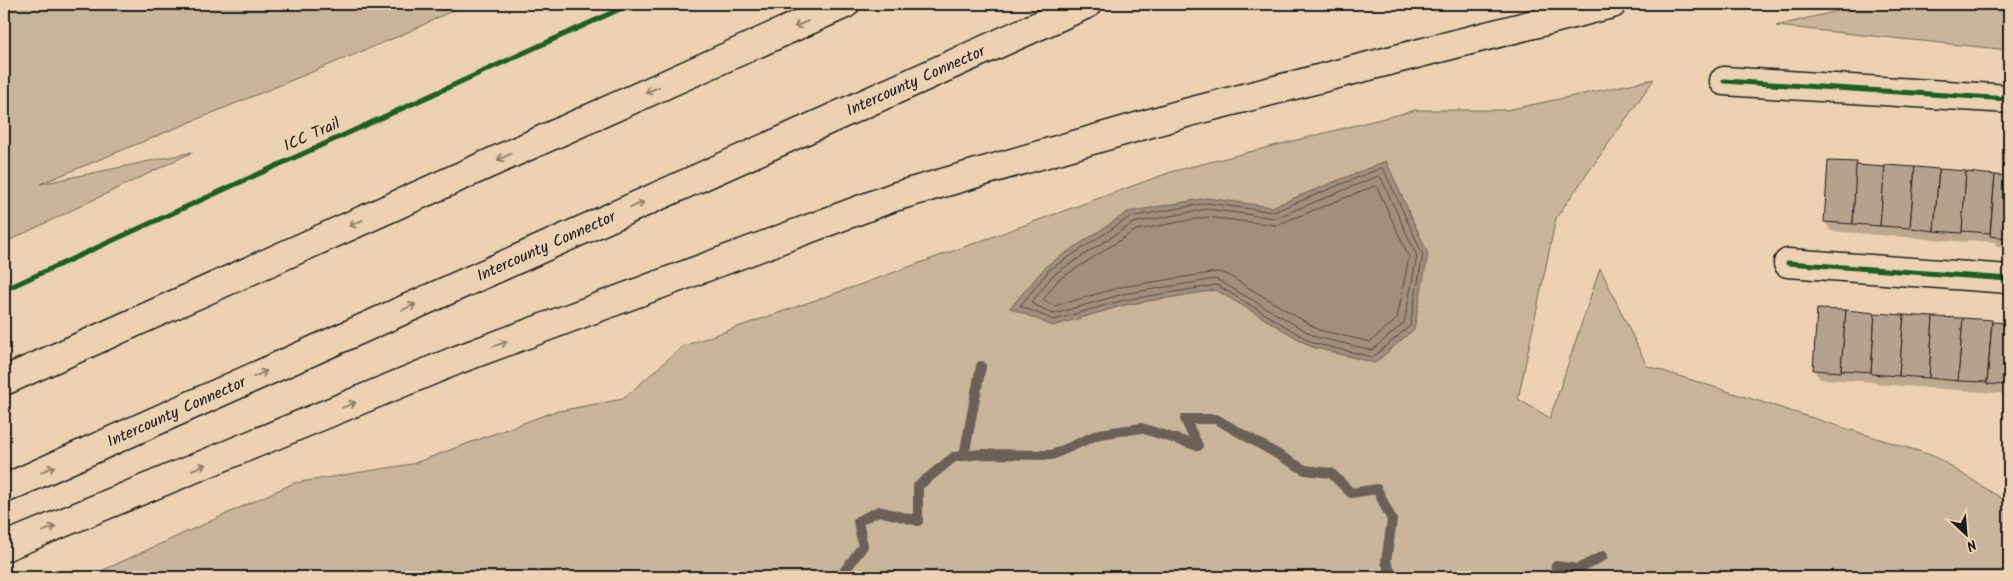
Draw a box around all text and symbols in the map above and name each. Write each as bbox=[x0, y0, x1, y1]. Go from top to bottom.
one-way arrow bbox=[794, 19, 809, 29]
street label: Intercounty Connector bbox=[842, 38, 991, 123]
one-way arrow bbox=[645, 86, 660, 96]
street label: ICC Trail bbox=[280, 111, 344, 159]
one-way arrow bbox=[497, 152, 512, 162]
one-way arrow bbox=[629, 200, 644, 210]
street label: Intercounty Connector bbox=[473, 203, 621, 288]
one-way arrow bbox=[349, 219, 364, 228]
one-way arrow bbox=[401, 302, 416, 312]
one-way arrow bbox=[492, 339, 507, 348]
one-way arrow bbox=[252, 368, 267, 378]
street label: Intercounty Connector bbox=[103, 369, 252, 454]
one-way arrow bbox=[341, 399, 356, 409]
one-way arrow bbox=[191, 462, 206, 471]
one-way arrow bbox=[40, 463, 55, 473]
north arrow bbox=[1940, 508, 1990, 558]
one-way arrow bbox=[41, 524, 56, 533]
text: N bbox=[1962, 533, 1980, 557]

